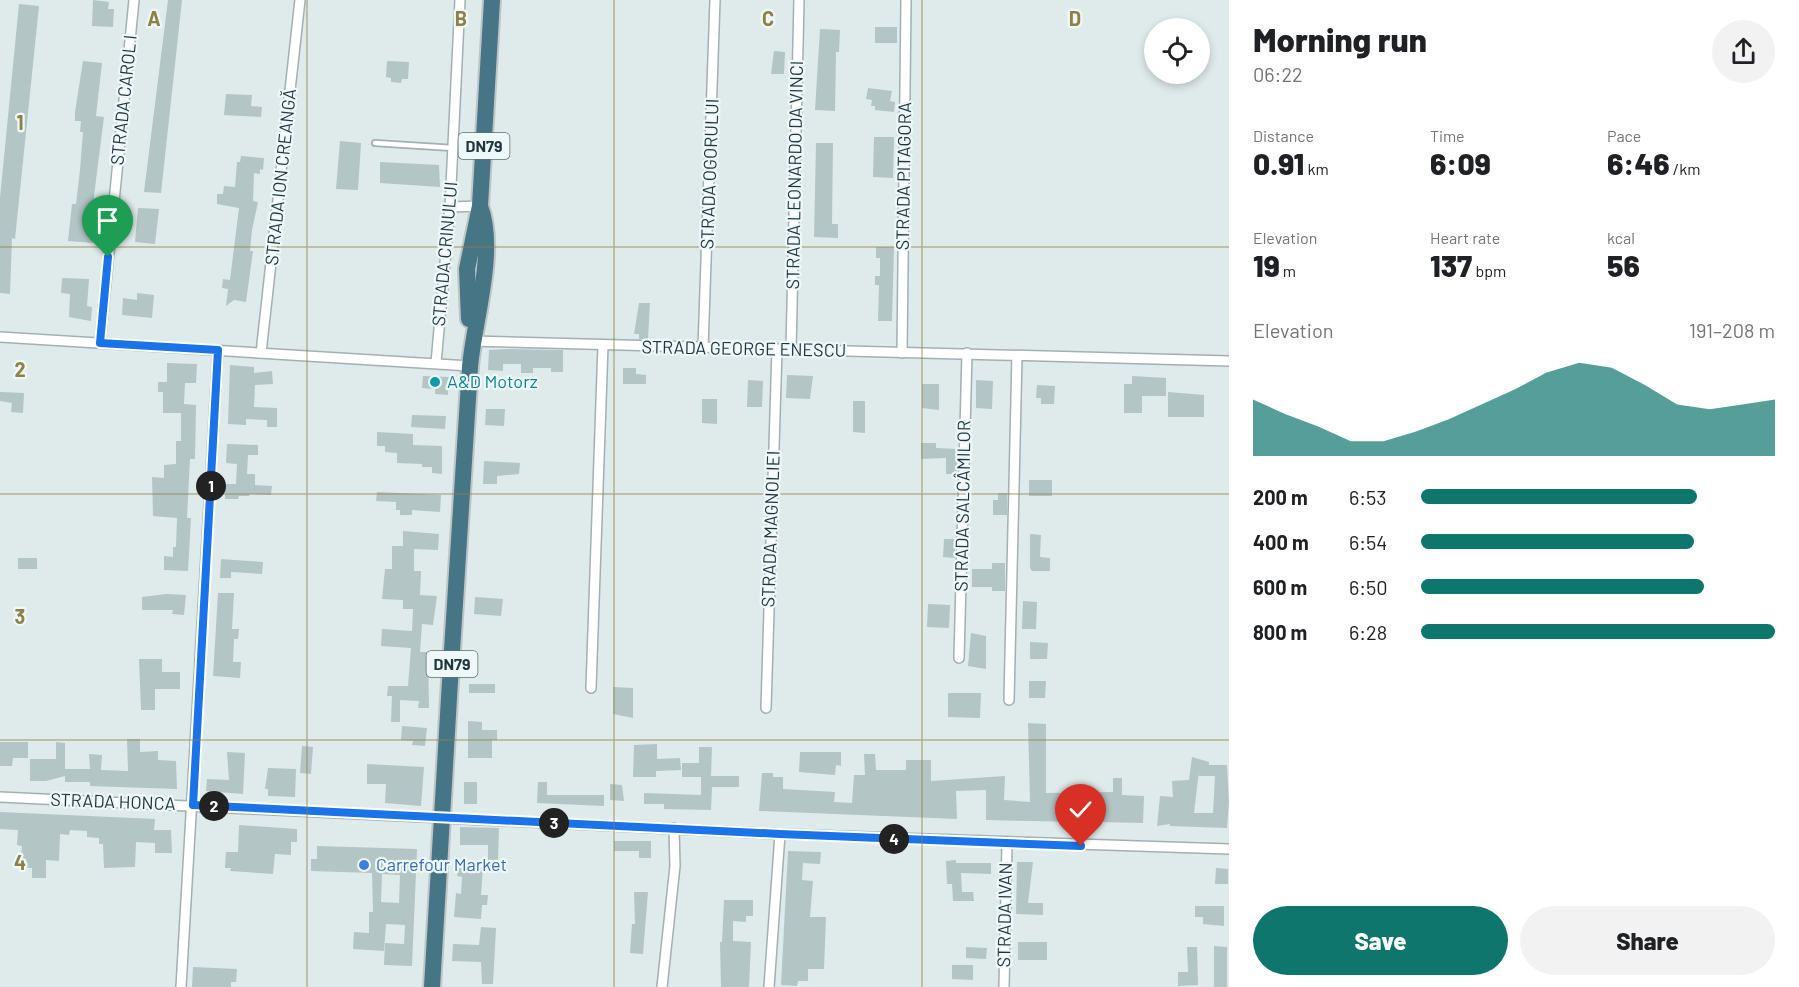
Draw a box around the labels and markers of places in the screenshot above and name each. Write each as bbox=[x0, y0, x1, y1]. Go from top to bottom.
pin bbox=[82, 195, 133, 257]
place label: A&D Motorz bbox=[447, 370, 538, 392]
marker: A&D Motorz bbox=[428, 375, 442, 389]
pin: 1 bbox=[196, 471, 226, 501]
pin bbox=[1055, 784, 1106, 846]
pin: 2 bbox=[199, 791, 229, 821]
pin: 3 bbox=[539, 808, 569, 838]
pin: 4 bbox=[879, 824, 909, 854]
place label: Carrefour Market bbox=[376, 853, 507, 875]
marker: Carrefour Market bbox=[357, 858, 371, 872]

